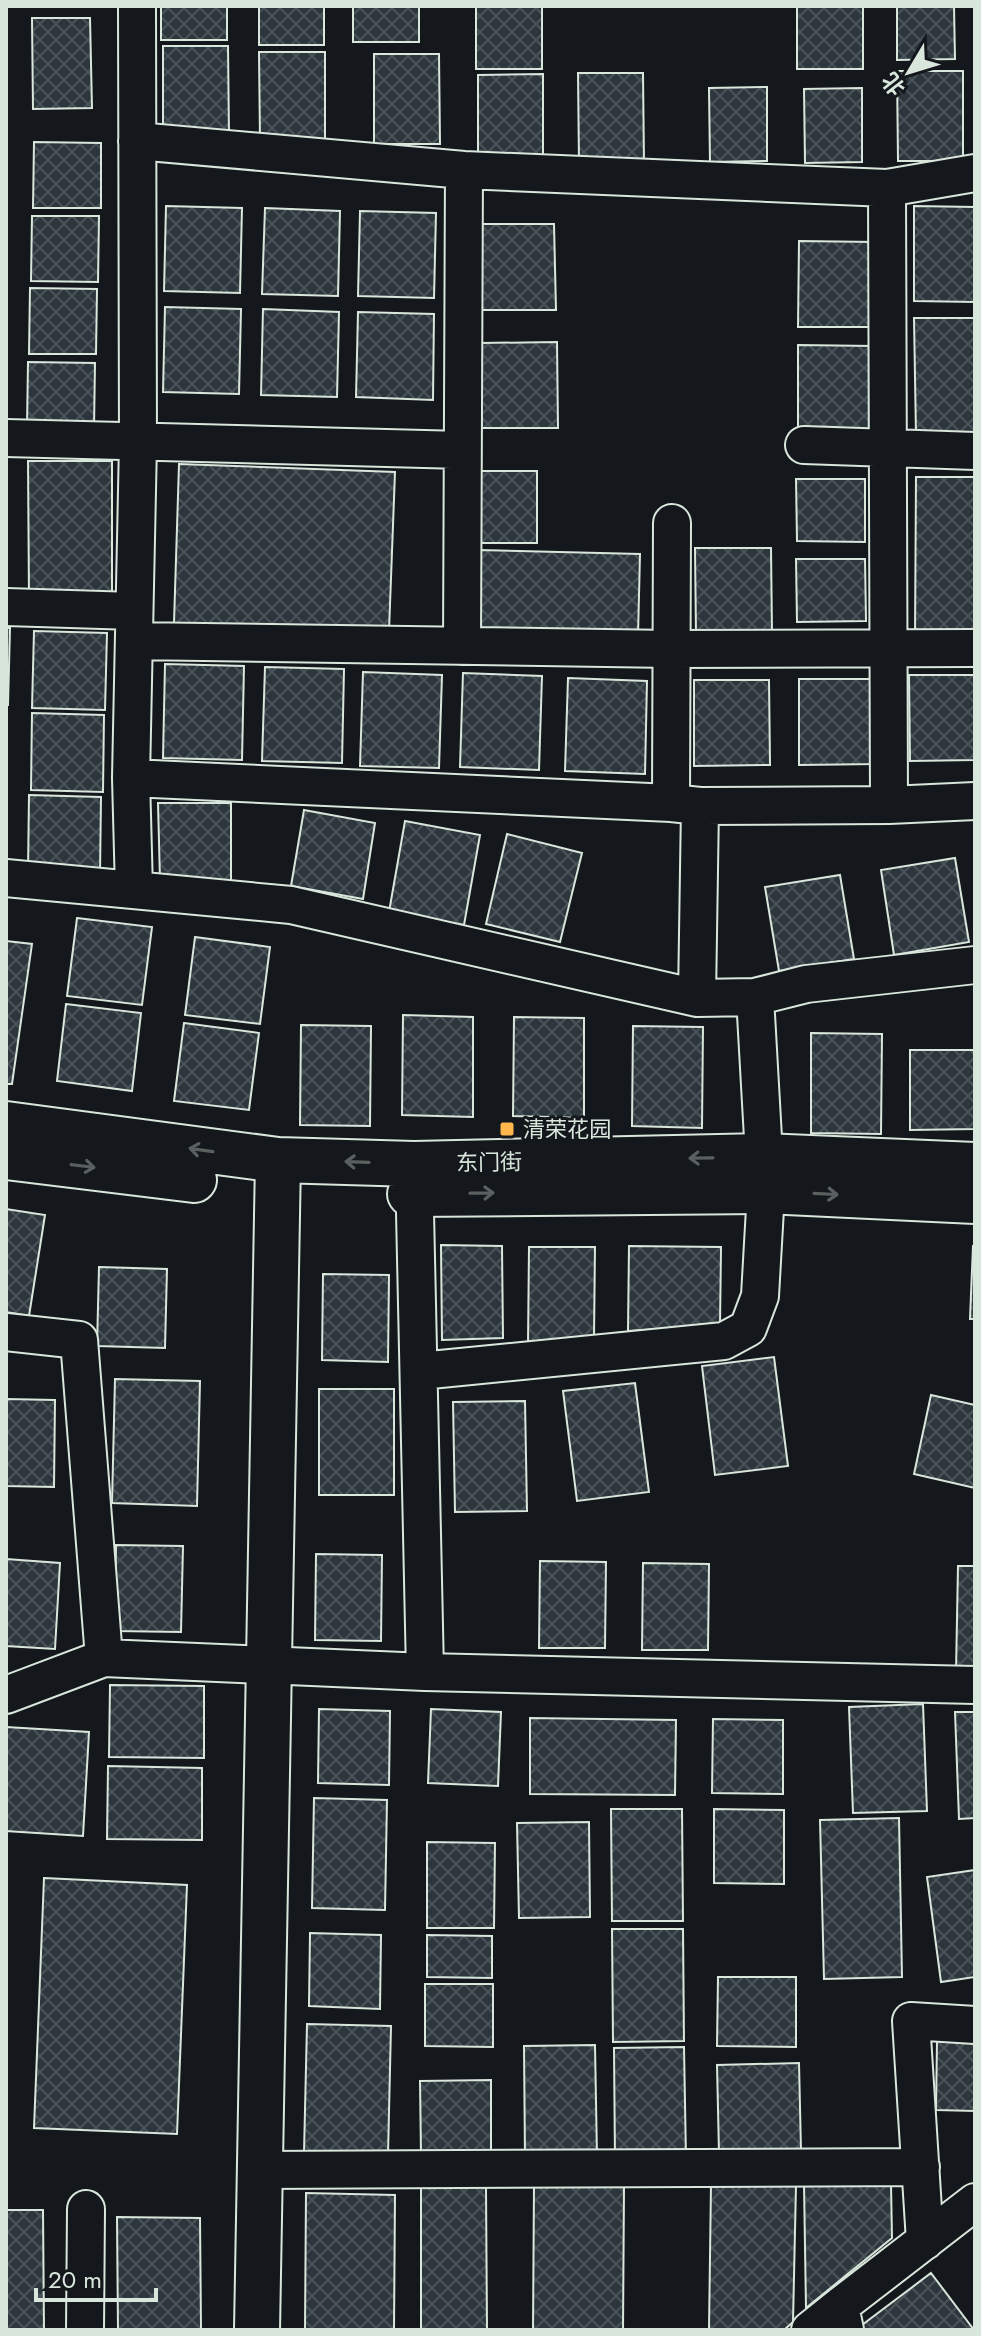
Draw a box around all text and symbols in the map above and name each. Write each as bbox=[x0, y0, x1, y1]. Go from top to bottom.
north arrow bbox=[869, 32, 949, 112]
text: 北 bbox=[874, 66, 913, 103]
place label: 清荣花园 bbox=[523, 1113, 611, 1145]
marker: 清荣花园 bbox=[498, 1120, 516, 1138]
one-way arrow bbox=[189, 1142, 214, 1157]
street label: 东门街 bbox=[456, 1145, 522, 1179]
one-way arrow bbox=[688, 1150, 715, 1165]
one-way arrow bbox=[344, 1155, 371, 1170]
one-way arrow bbox=[70, 1159, 96, 1174]
one-way arrow bbox=[468, 1186, 495, 1201]
one-way arrow bbox=[812, 1186, 839, 1201]
scale bar bbox=[36, 2252, 156, 2302]
text: 20 m bbox=[48, 2262, 102, 2297]

